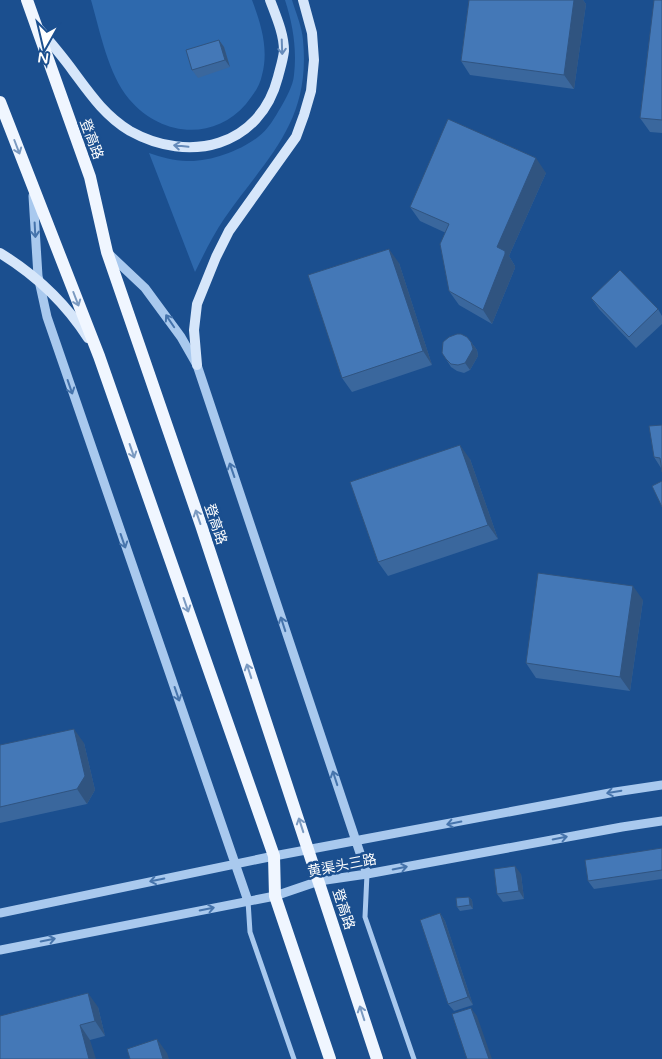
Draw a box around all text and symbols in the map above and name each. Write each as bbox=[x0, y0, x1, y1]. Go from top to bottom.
north arrow bbox=[20, 20, 70, 70]
one-way arrow bbox=[278, 38, 287, 54]
text: N bbox=[37, 48, 50, 67]
street label: 登高路 bbox=[76, 117, 107, 162]
one-way arrow bbox=[13, 139, 23, 154]
one-way arrow bbox=[174, 141, 190, 151]
one-way arrow bbox=[31, 221, 40, 237]
one-way arrow bbox=[72, 290, 81, 306]
one-way arrow bbox=[165, 314, 175, 328]
one-way arrow bbox=[66, 379, 75, 395]
one-way arrow bbox=[128, 443, 137, 458]
one-way arrow bbox=[226, 462, 236, 478]
street label: 登高路 bbox=[201, 502, 230, 547]
one-way arrow bbox=[193, 509, 202, 525]
one-way arrow bbox=[119, 533, 129, 549]
one-way arrow bbox=[182, 596, 191, 612]
one-way arrow bbox=[278, 617, 287, 633]
one-way arrow bbox=[244, 663, 253, 679]
one-way arrow bbox=[173, 686, 182, 702]
one-way arrow bbox=[330, 771, 339, 787]
one-way arrow bbox=[606, 788, 622, 798]
one-way arrow bbox=[295, 817, 305, 833]
one-way arrow bbox=[447, 818, 463, 828]
one-way arrow bbox=[551, 833, 567, 843]
street label: 黄渠头三路 bbox=[306, 850, 378, 881]
one-way arrow bbox=[392, 863, 408, 873]
one-way arrow bbox=[150, 876, 166, 886]
street label: 登高路 bbox=[329, 887, 358, 932]
one-way arrow bbox=[199, 904, 215, 913]
one-way arrow bbox=[39, 935, 55, 945]
one-way arrow bbox=[357, 1005, 366, 1021]

